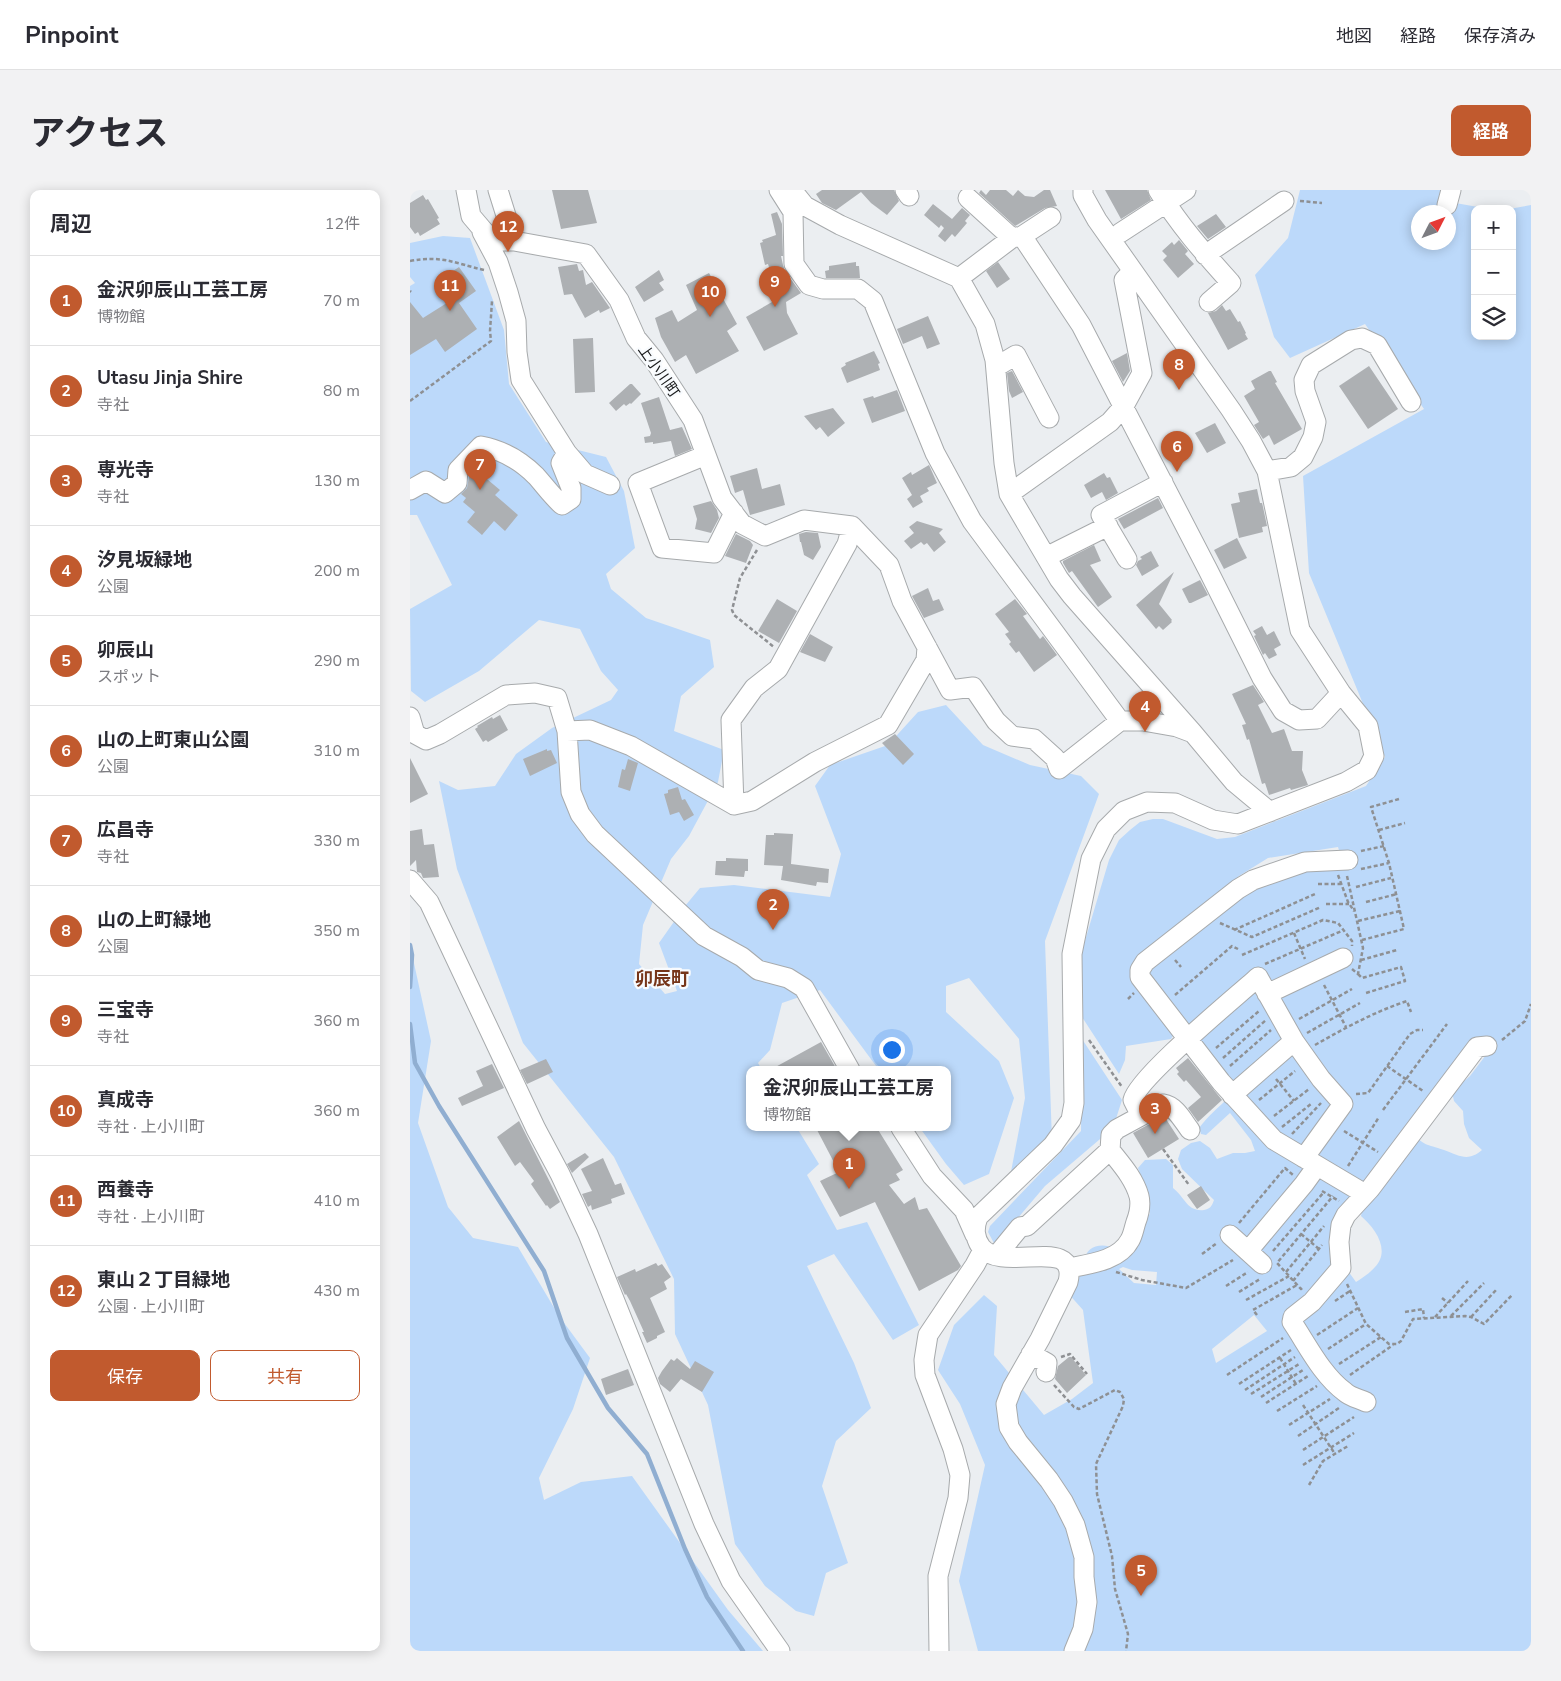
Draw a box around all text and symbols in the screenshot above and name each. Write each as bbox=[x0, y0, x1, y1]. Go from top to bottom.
text: Pinpoint bbox=[25, 19, 118, 51]
text: 地図 bbox=[1336, 24, 1372, 48]
text: 経路 bbox=[1400, 24, 1436, 48]
text: 保存済み bbox=[1464, 24, 1536, 48]
button: 経路 bbox=[1451, 105, 1531, 156]
text: アクセス bbox=[30, 110, 168, 157]
north arrow bbox=[1411, 205, 1456, 250]
map controls bbox=[1471, 205, 1516, 340]
button: + bbox=[1471, 205, 1516, 250]
text: 周辺 bbox=[50, 210, 92, 238]
pin: 12 bbox=[492, 211, 524, 252]
text: 12件 bbox=[325, 213, 360, 235]
button: − bbox=[1471, 250, 1516, 295]
pin: 9 bbox=[759, 266, 791, 307]
pin: 11 bbox=[434, 270, 466, 311]
pin: 10 bbox=[694, 276, 726, 317]
text: 金沢卯辰山工芸工房 bbox=[97, 277, 268, 303]
text: 1 bbox=[61, 290, 71, 312]
text: 70 m bbox=[323, 290, 360, 312]
button: layers bbox=[1471, 295, 1516, 340]
text: 博物館 bbox=[97, 306, 145, 328]
street label: 上小川町 bbox=[634, 341, 684, 401]
pin: 8 bbox=[1163, 349, 1195, 390]
text: Utasu Jinja Shire bbox=[97, 365, 243, 391]
text: 2 bbox=[61, 380, 71, 402]
text: 80 m bbox=[323, 380, 360, 402]
text: 寺社 bbox=[97, 394, 129, 416]
pin: 6 bbox=[1161, 431, 1193, 472]
pin: 7 bbox=[464, 449, 496, 490]
text: 専光寺 bbox=[97, 457, 154, 483]
text: 3 bbox=[61, 470, 71, 492]
text: 130 m bbox=[313, 470, 360, 492]
text: 寺社 bbox=[97, 486, 129, 508]
text: 汐見坂緑地 bbox=[97, 547, 192, 573]
text: 4 bbox=[61, 560, 71, 582]
text: 200 m bbox=[313, 560, 360, 582]
text: 公園 bbox=[97, 576, 129, 598]
text: 卯辰山 bbox=[97, 637, 154, 663]
text: 5 bbox=[61, 650, 71, 672]
text: 290 m bbox=[313, 650, 360, 672]
text: スポット bbox=[97, 666, 161, 688]
pin: 4 bbox=[1129, 691, 1161, 732]
text: 山の上町東山公園 bbox=[97, 727, 249, 753]
text: 6 bbox=[61, 740, 71, 762]
text: 310 m bbox=[313, 740, 360, 762]
text: 公園 bbox=[97, 756, 129, 778]
text: 広昌寺 bbox=[97, 817, 154, 843]
text: 7 bbox=[61, 830, 71, 852]
text: 330 m bbox=[313, 830, 360, 852]
text: 寺社 bbox=[97, 846, 129, 868]
pin: 2 bbox=[757, 889, 789, 930]
text: 山の上町緑地 bbox=[97, 907, 211, 933]
text: 8 bbox=[61, 920, 71, 942]
text: 350 m bbox=[313, 920, 360, 942]
text: 公園 bbox=[97, 936, 129, 958]
district label: 卯辰町 bbox=[635, 967, 689, 991]
text: 三宝寺 bbox=[97, 997, 154, 1023]
text: 9 bbox=[61, 1010, 71, 1032]
text: 360 m bbox=[313, 1010, 360, 1032]
text: 寺社 bbox=[97, 1026, 129, 1048]
your location bbox=[879, 1037, 905, 1063]
popup bbox=[746, 1066, 951, 1131]
text: 金沢卯辰山工芸工房 bbox=[763, 1075, 934, 1101]
text: 真成寺 bbox=[97, 1087, 154, 1113]
pin: 3 bbox=[1139, 1093, 1171, 1134]
text: 10 bbox=[56, 1100, 76, 1122]
text: 360 m bbox=[313, 1100, 360, 1122]
text: 博物館 bbox=[763, 1104, 811, 1126]
text: 寺社 · 上小川町 bbox=[97, 1116, 205, 1138]
pin: 1 bbox=[833, 1148, 865, 1189]
text: 西養寺 bbox=[97, 1177, 154, 1203]
text: 11 bbox=[56, 1190, 76, 1212]
text: 410 m bbox=[313, 1190, 360, 1212]
text: 寺社 · 上小川町 bbox=[97, 1206, 205, 1228]
text: 東山２丁目緑地 bbox=[97, 1267, 230, 1293]
text: 12 bbox=[56, 1280, 76, 1302]
text: 430 m bbox=[313, 1280, 360, 1302]
text: 公園 · 上小川町 bbox=[97, 1296, 205, 1318]
button: 保存 bbox=[50, 1350, 200, 1401]
button: 共有 bbox=[210, 1350, 360, 1401]
pin: 5 bbox=[1125, 1555, 1157, 1596]

